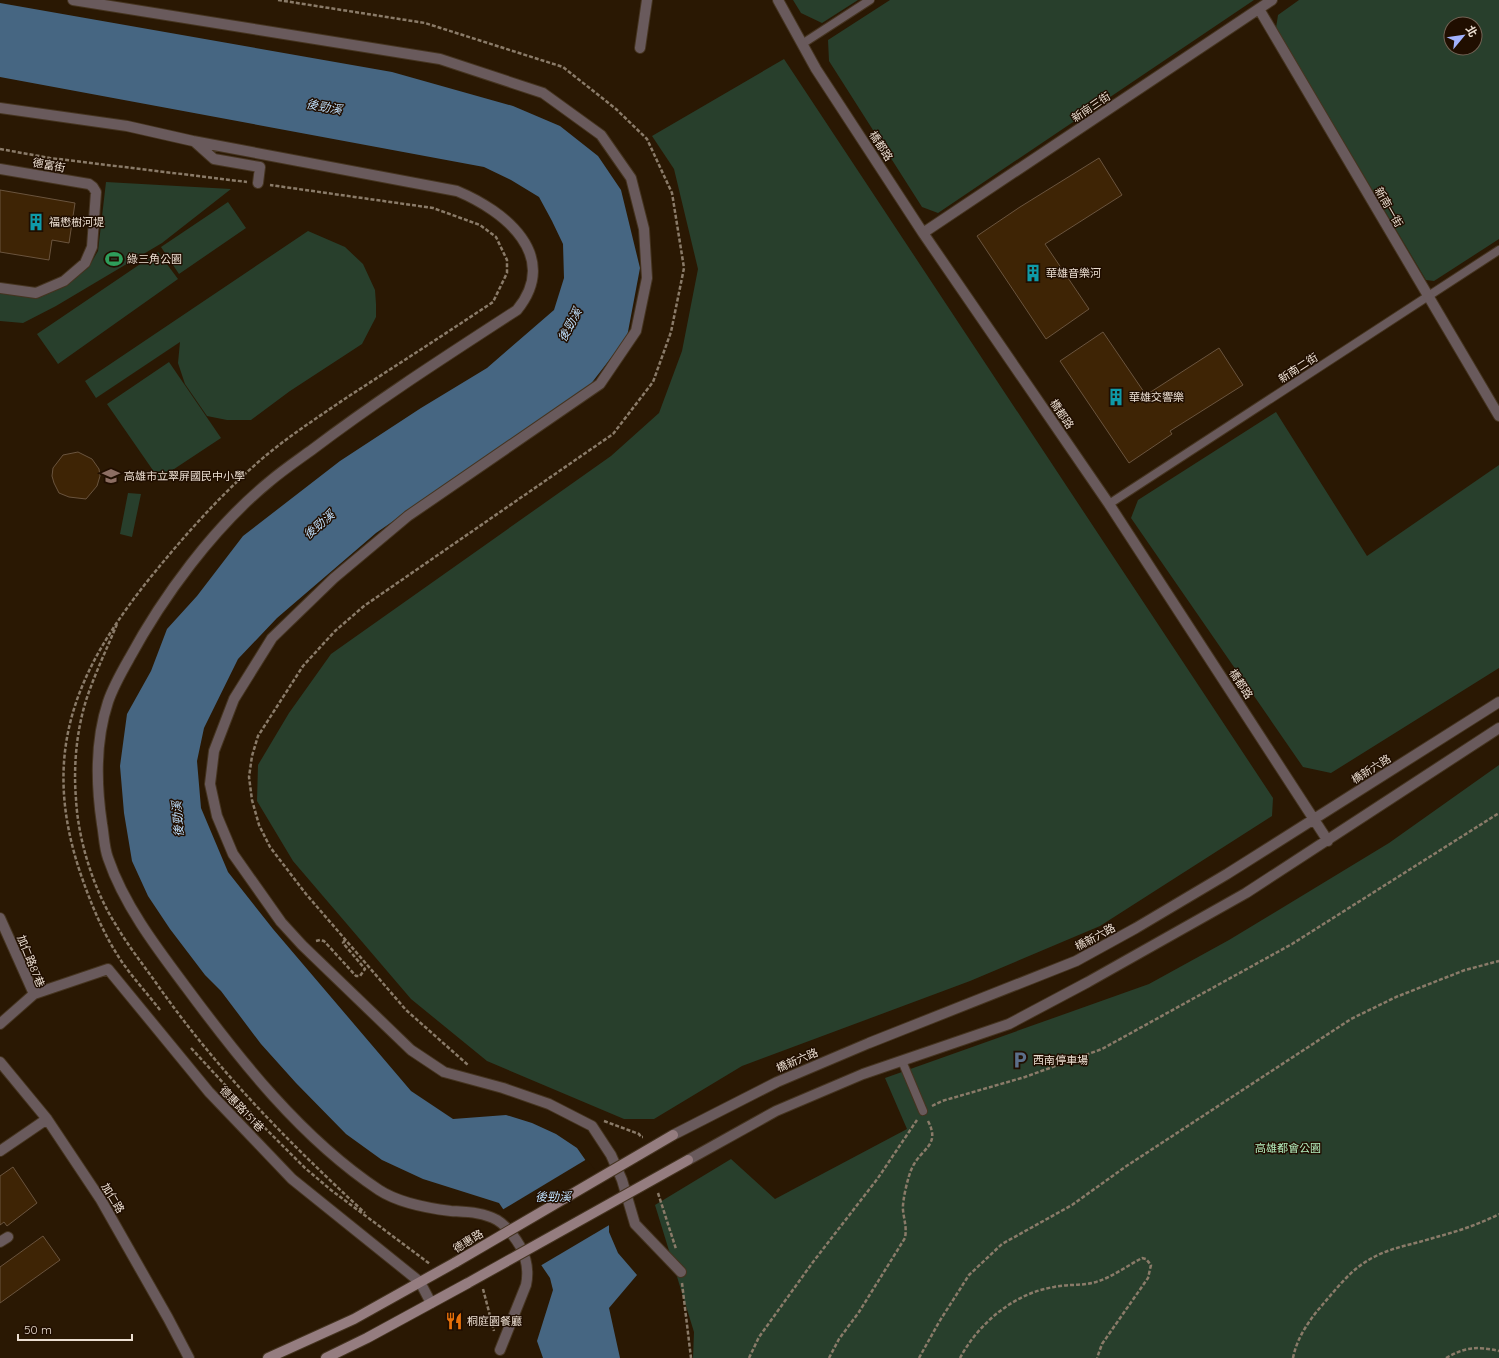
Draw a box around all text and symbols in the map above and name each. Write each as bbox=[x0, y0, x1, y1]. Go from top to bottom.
north arrow bbox=[1443, 16, 1483, 56]
text: 北 bbox=[1463, 23, 1481, 39]
street label: 新南三街 bbox=[1069, 89, 1113, 125]
water label: 後勁溪 bbox=[305, 96, 345, 117]
street label: 橋都路 bbox=[866, 128, 896, 164]
street label: 德富街 bbox=[32, 155, 66, 175]
street label: 新南一街 bbox=[1372, 184, 1406, 230]
building icon: 福懋樹河堤 bbox=[26, 212, 46, 232]
place label: 福懋樹河堤 bbox=[49, 215, 104, 229]
sports icon: 綠三角公園 bbox=[104, 249, 124, 269]
place label: 綠三角公園 bbox=[127, 252, 182, 266]
building icon: 華雄音樂河 bbox=[1023, 263, 1043, 283]
place label: 華雄音樂河 bbox=[1046, 266, 1101, 280]
water label: 後勁溪 bbox=[554, 304, 586, 344]
street label: 新南二街 bbox=[1276, 350, 1320, 386]
building icon: 華雄交響樂 bbox=[1106, 387, 1126, 407]
place label: 華雄交響樂 bbox=[1129, 390, 1184, 404]
street label: 橋都路 bbox=[1047, 396, 1077, 432]
school or university icon: 高雄市立翠屏國民中小學 bbox=[101, 466, 121, 486]
place label: 高雄市立翠屏國民中小學 bbox=[124, 469, 245, 483]
water label: 後勁溪 bbox=[300, 506, 339, 542]
street label: 橋都路 bbox=[1226, 666, 1256, 702]
street label: 橋新六路 bbox=[1349, 751, 1393, 787]
water label: 後勁溪 bbox=[169, 799, 186, 838]
street label: 橋新六路 bbox=[1072, 920, 1118, 954]
street label: 加仁路87巷 bbox=[14, 933, 48, 989]
street label: 橋新六路 bbox=[774, 1045, 820, 1075]
parking icon: 西南停車場 bbox=[1010, 1050, 1030, 1070]
place label: 西南停車場 bbox=[1033, 1053, 1088, 1067]
street label: 德惠路151巷 bbox=[217, 1083, 267, 1135]
park label: 高雄都會公園 bbox=[1255, 1141, 1321, 1155]
street label: 加仁路 bbox=[99, 1180, 127, 1216]
water label: 後勁溪 bbox=[535, 1189, 573, 1204]
street label: 德惠路 bbox=[450, 1227, 486, 1255]
restaurant icon: 桐庭園餐廳 bbox=[444, 1311, 464, 1331]
place label: 桐庭園餐廳 bbox=[467, 1314, 522, 1328]
scale bar bbox=[18, 1316, 132, 1342]
text: 50 m bbox=[24, 1322, 52, 1337]

